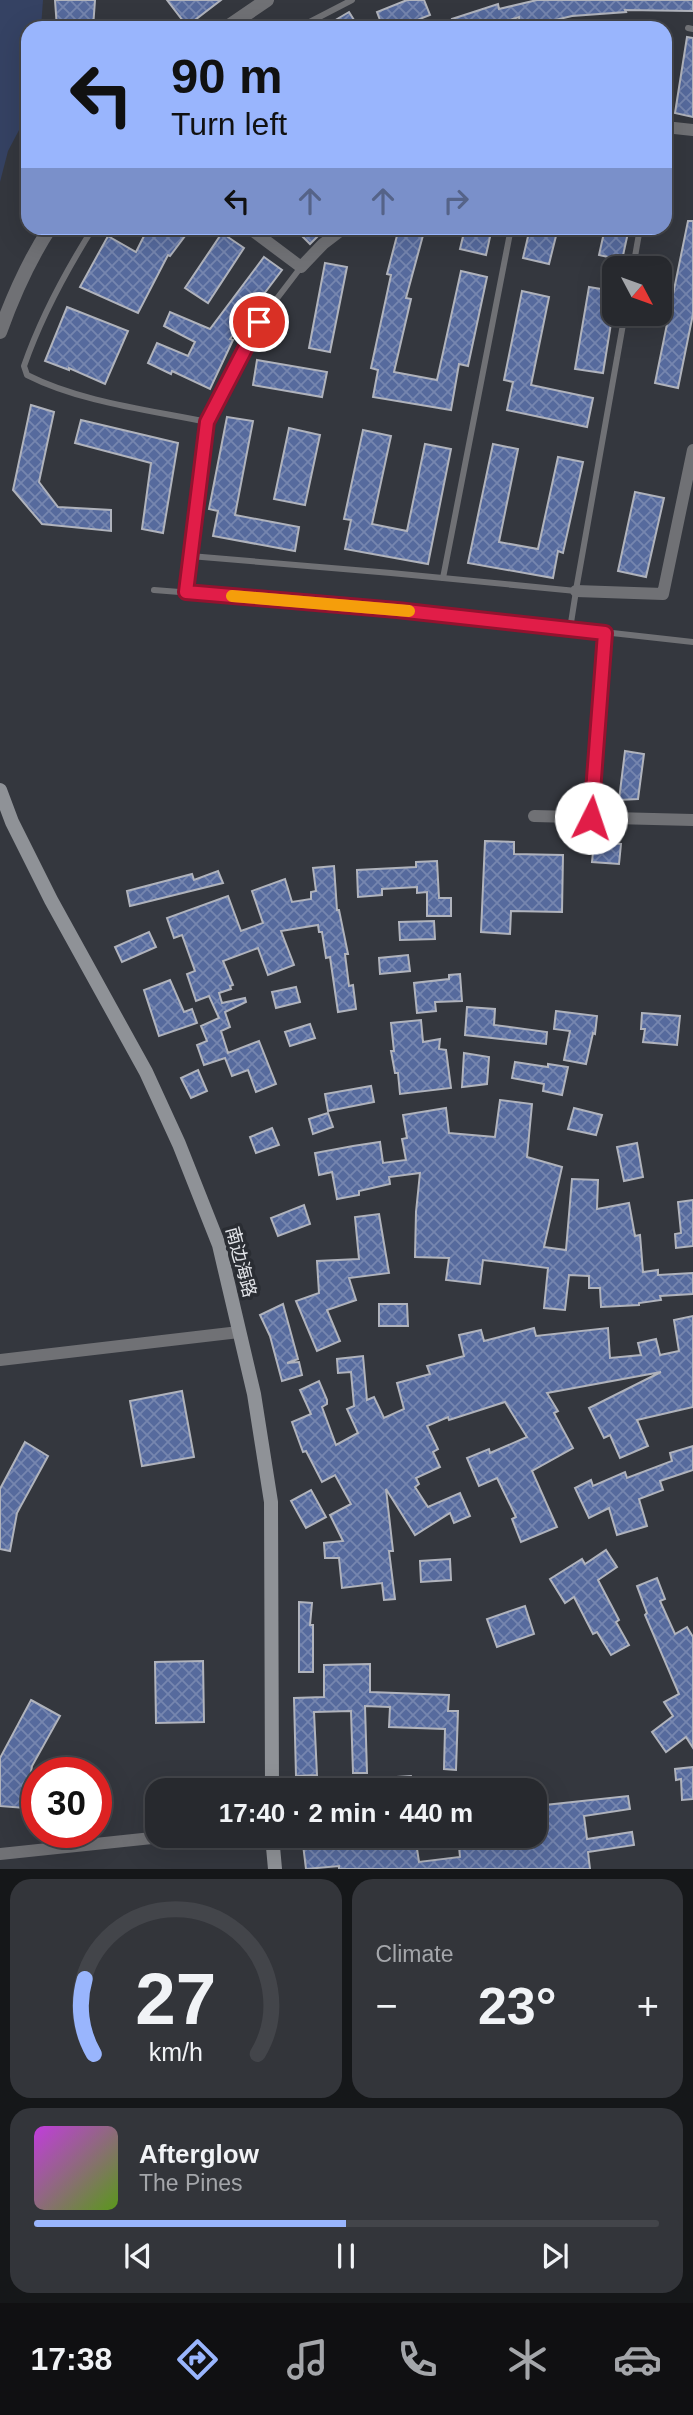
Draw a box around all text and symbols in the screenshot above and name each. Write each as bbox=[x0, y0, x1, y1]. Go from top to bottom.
icon: left bbox=[56, 49, 147, 140]
text: 90 m bbox=[171, 49, 283, 103]
text: Turn left bbox=[171, 106, 287, 142]
icon: left bbox=[218, 182, 256, 220]
icon: ahead bbox=[291, 182, 329, 220]
icon: ahead bbox=[364, 182, 402, 220]
icon: right bbox=[437, 182, 475, 220]
north arrow bbox=[602, 256, 672, 326]
map controls bbox=[602, 256, 672, 326]
pin bbox=[229, 292, 289, 352]
icon: arrive bbox=[240, 303, 278, 341]
position arrow bbox=[554, 781, 628, 855]
street label: 南边海路 bbox=[222, 1225, 260, 1299]
speed limit sign: 30 bbox=[21, 1757, 112, 1848]
text: 17:40 · 2 min · 440 m bbox=[219, 1798, 473, 1828]
text: Climate bbox=[376, 1941, 453, 1967]
text: 27 bbox=[135, 1959, 216, 2040]
text: 23° bbox=[478, 1977, 557, 2035]
text: − bbox=[376, 1985, 398, 2027]
text: + bbox=[637, 1985, 659, 2027]
text: km/h bbox=[149, 2038, 203, 2066]
text: Afterglow bbox=[139, 2139, 259, 2169]
text: The Pines bbox=[139, 2170, 243, 2196]
icon: previous bbox=[119, 2237, 157, 2275]
icon: pause bbox=[327, 2237, 365, 2275]
icon: next bbox=[536, 2237, 574, 2275]
icon: directions bbox=[173, 2335, 222, 2384]
icon: music bbox=[283, 2335, 332, 2384]
icon: phone bbox=[393, 2335, 442, 2384]
icon: climate bbox=[503, 2335, 552, 2384]
icon: car bbox=[613, 2335, 662, 2384]
text: 17:38 bbox=[31, 2341, 112, 2377]

